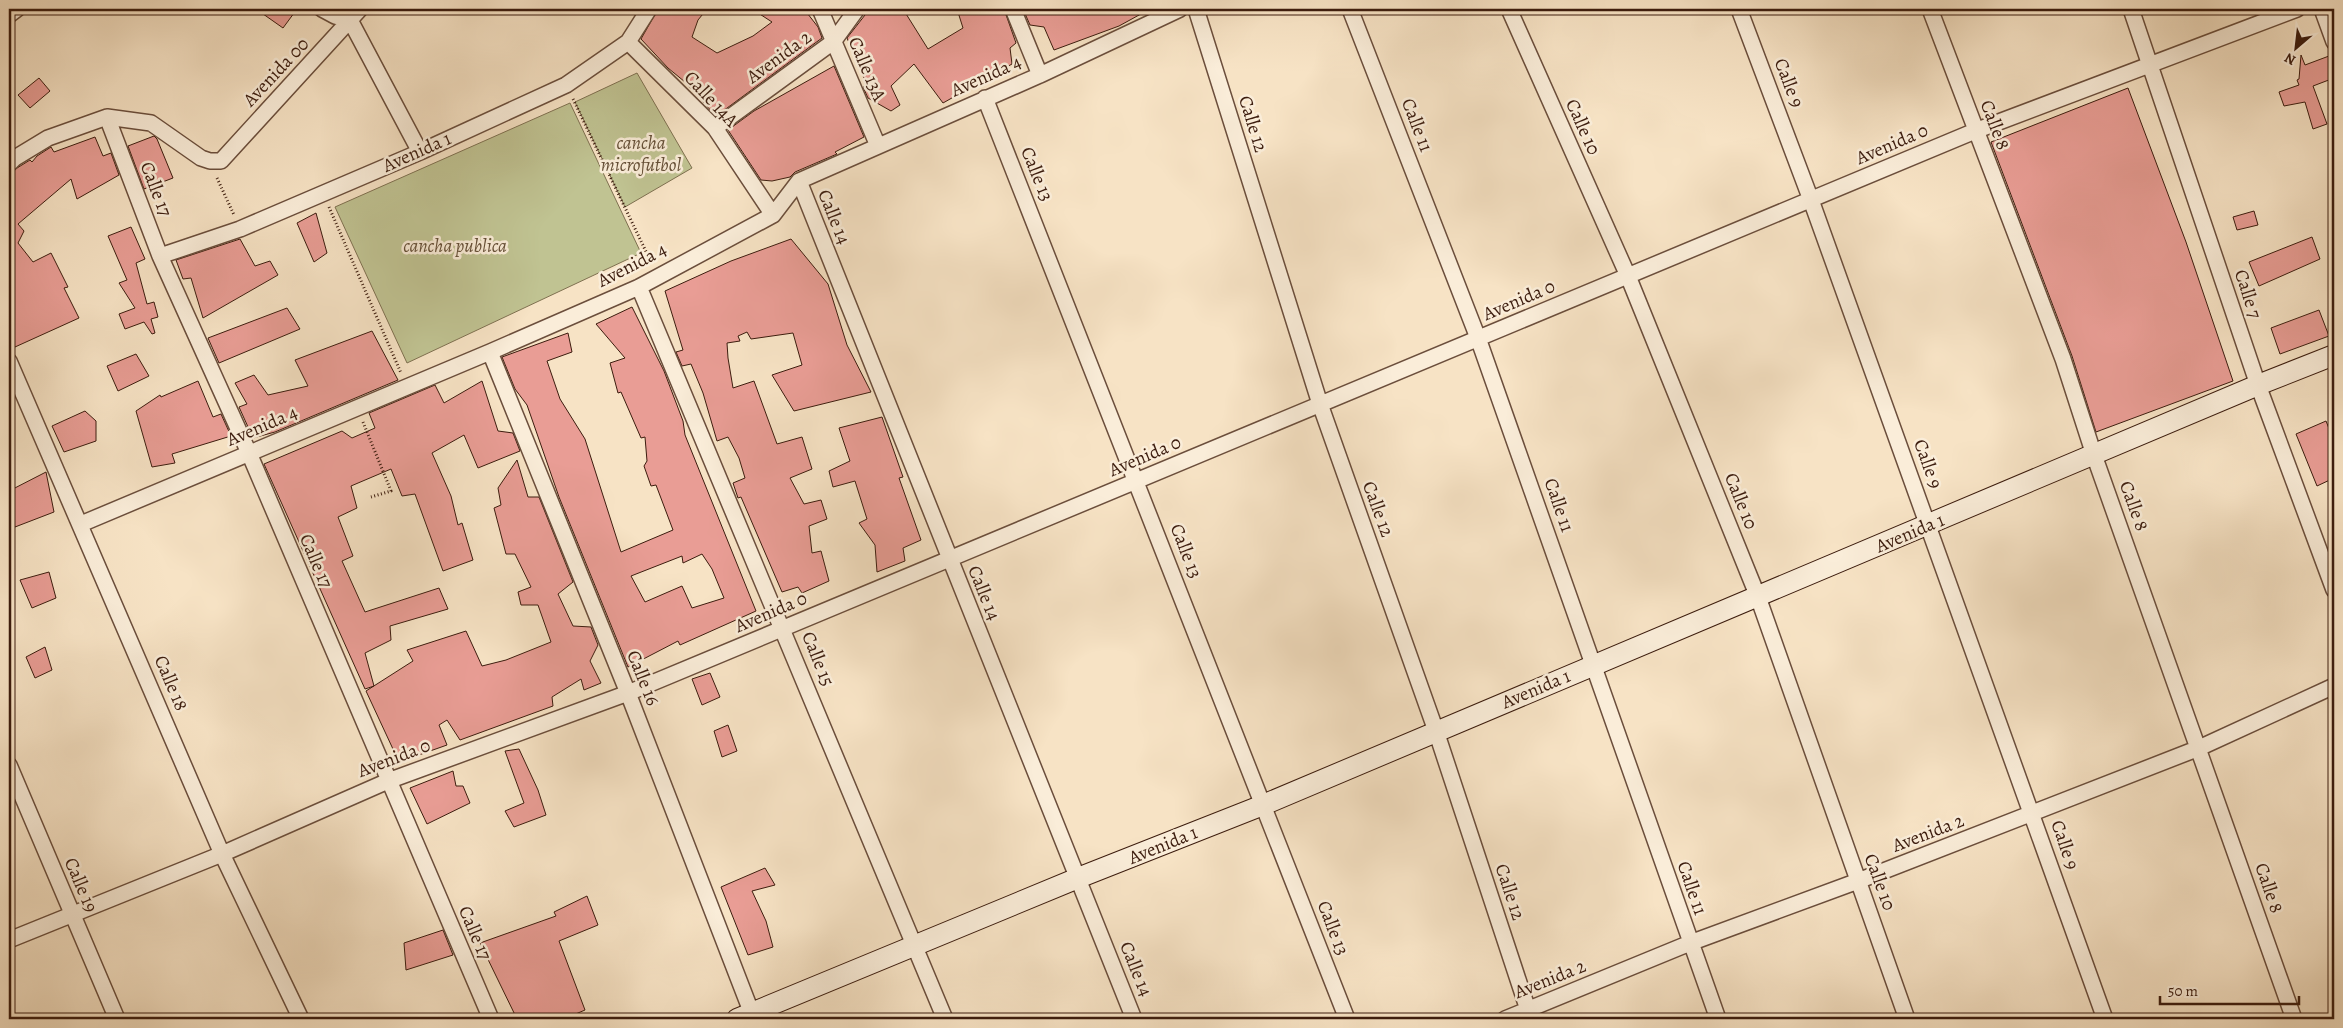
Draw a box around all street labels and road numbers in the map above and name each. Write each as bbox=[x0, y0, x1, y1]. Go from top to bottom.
street label: Avenida 2 bbox=[740, 24, 817, 90]
street label: Avenida 00 bbox=[236, 32, 315, 113]
street label: Calle 13A bbox=[842, 33, 893, 106]
street label: Avenida 4 bbox=[946, 49, 1026, 103]
street label: Calle 9 bbox=[1768, 55, 1810, 111]
street label: Calle 14A bbox=[678, 65, 744, 134]
street label: Calle 12 bbox=[1232, 93, 1274, 155]
street label: Calle 11 bbox=[1395, 95, 1439, 156]
street label: Calle 10 bbox=[1559, 95, 1607, 159]
street label: Calle 8 bbox=[1974, 96, 2016, 154]
street label: Avenida 0 bbox=[1851, 117, 1932, 171]
street label: Avenida 1 bbox=[378, 125, 456, 179]
street label: Calle 13 bbox=[1014, 143, 1060, 205]
street label: Calle 17 bbox=[134, 158, 178, 220]
street label: Calle 14 bbox=[811, 186, 857, 249]
street label: Avenida 4 bbox=[592, 236, 671, 294]
street label: Calle 7 bbox=[2228, 266, 2268, 322]
street label: Avenida 0 bbox=[1478, 273, 1559, 327]
street label: Avenida 4 bbox=[222, 399, 302, 453]
street label: Avenida 0 bbox=[1104, 429, 1185, 483]
street label: Calle 9 bbox=[1907, 436, 1949, 492]
street label: Calle 10 bbox=[1718, 469, 1764, 533]
street label: Calle 11 bbox=[1538, 475, 1580, 536]
street label: Calle 12 bbox=[1356, 477, 1400, 541]
street label: Calle 8 bbox=[2113, 477, 2155, 535]
street label: Avenida 1 bbox=[1871, 507, 1949, 560]
street label: Calle 13 bbox=[1164, 520, 1208, 582]
street label: Calle 17 bbox=[293, 530, 339, 592]
street label: Calle 14 bbox=[961, 562, 1007, 625]
street label: Avenida 0 bbox=[730, 585, 811, 639]
street label: Calle 15 bbox=[795, 628, 841, 690]
street label: Calle 16 bbox=[620, 646, 666, 710]
street label: Calle 18 bbox=[148, 651, 194, 715]
street label: Avenida 1 bbox=[1497, 663, 1575, 716]
street label: Avenida 0 bbox=[353, 732, 434, 784]
street label: Avenida 2 bbox=[1887, 807, 1968, 859]
street label: Calle 9 bbox=[2044, 817, 2086, 873]
street label: Avenida 1 bbox=[1124, 819, 1202, 871]
street label: Calle 10 bbox=[1858, 850, 1902, 914]
street label: Calle 19 bbox=[58, 853, 104, 917]
street label: Calle 11 bbox=[1671, 858, 1713, 919]
street label: Calle 8 bbox=[2248, 859, 2290, 917]
street label: Calle 12 bbox=[1489, 860, 1531, 924]
street label: Calle 13 bbox=[1311, 897, 1355, 959]
street label: Calle 17 bbox=[452, 902, 498, 964]
street label: Calle 14 bbox=[1113, 938, 1159, 1001]
street label: Avenida 2 bbox=[1509, 953, 1590, 1005]

